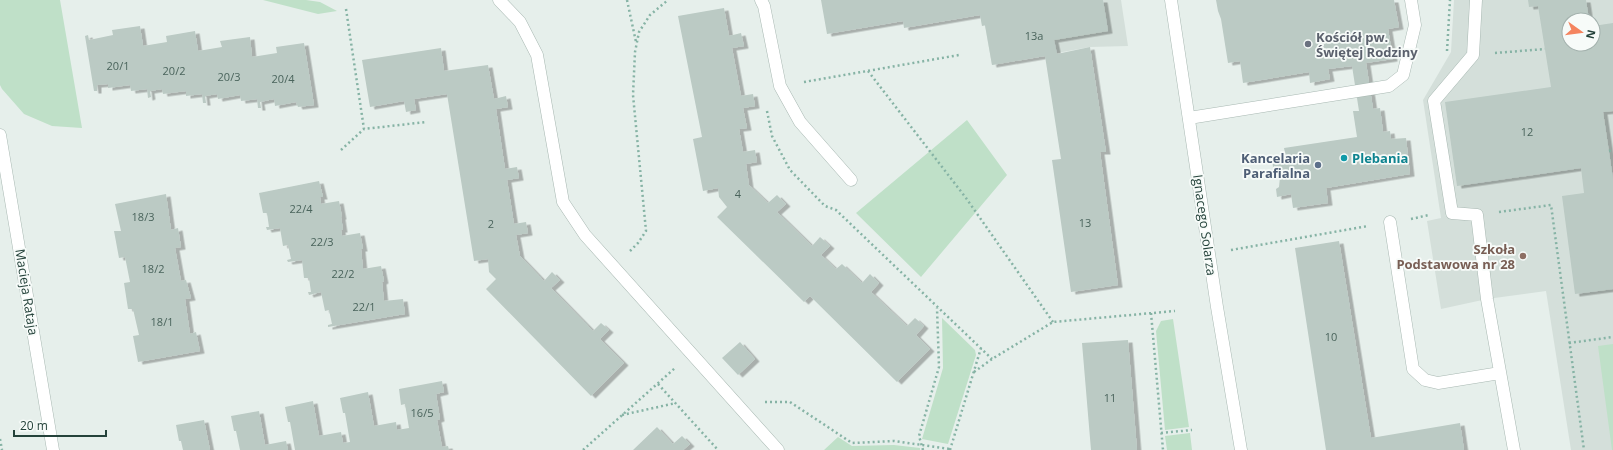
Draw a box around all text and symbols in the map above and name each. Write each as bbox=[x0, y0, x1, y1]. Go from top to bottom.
north arrow bbox=[1561, 12, 1601, 52]
house number: 13a bbox=[1025, 28, 1043, 43]
place label: Kościół pw. Świętej Rodziny bbox=[1316, 28, 1418, 61]
text: N bbox=[1583, 28, 1600, 41]
marker: Kościół pw. Świętej Rodziny bbox=[1303, 39, 1313, 49]
house number: 20/1 bbox=[107, 58, 129, 73]
house number: 20/2 bbox=[163, 63, 185, 78]
house number: 20/3 bbox=[218, 69, 240, 84]
house number: 20/4 bbox=[272, 71, 295, 86]
house number: 12 bbox=[1521, 124, 1533, 139]
place label: Kancelaria Parafialna bbox=[1241, 149, 1310, 182]
place label: Plebania bbox=[1352, 149, 1408, 167]
marker: Plebania bbox=[1339, 153, 1349, 163]
marker: Kancelaria Parafialna bbox=[1313, 160, 1323, 170]
street label: Ignacego Solarza bbox=[1189, 173, 1221, 277]
house number: 4 bbox=[735, 186, 742, 201]
house number: 22/4 bbox=[290, 201, 313, 216]
house number: 18/3 bbox=[132, 209, 154, 224]
house number: 13 bbox=[1079, 215, 1091, 230]
house number: 2 bbox=[488, 216, 494, 231]
house number: 22/3 bbox=[311, 234, 333, 249]
place label: Szkoła Podstawowa nr 28 bbox=[1396, 240, 1515, 273]
street label: Macieja Rataja bbox=[11, 248, 43, 336]
marker: Szkoła Podstawowa nr 28 bbox=[1518, 251, 1528, 261]
house number: 18/2 bbox=[142, 261, 164, 276]
house number: 22/2 bbox=[332, 266, 354, 281]
house number: 22/1 bbox=[353, 299, 375, 314]
house number: 18/1 bbox=[151, 314, 173, 329]
house number: 10 bbox=[1325, 329, 1337, 344]
house number: 11 bbox=[1104, 390, 1116, 405]
house number: 16/5 bbox=[411, 405, 433, 420]
scale bar bbox=[14, 412, 106, 438]
text: 20 m bbox=[20, 417, 48, 434]

